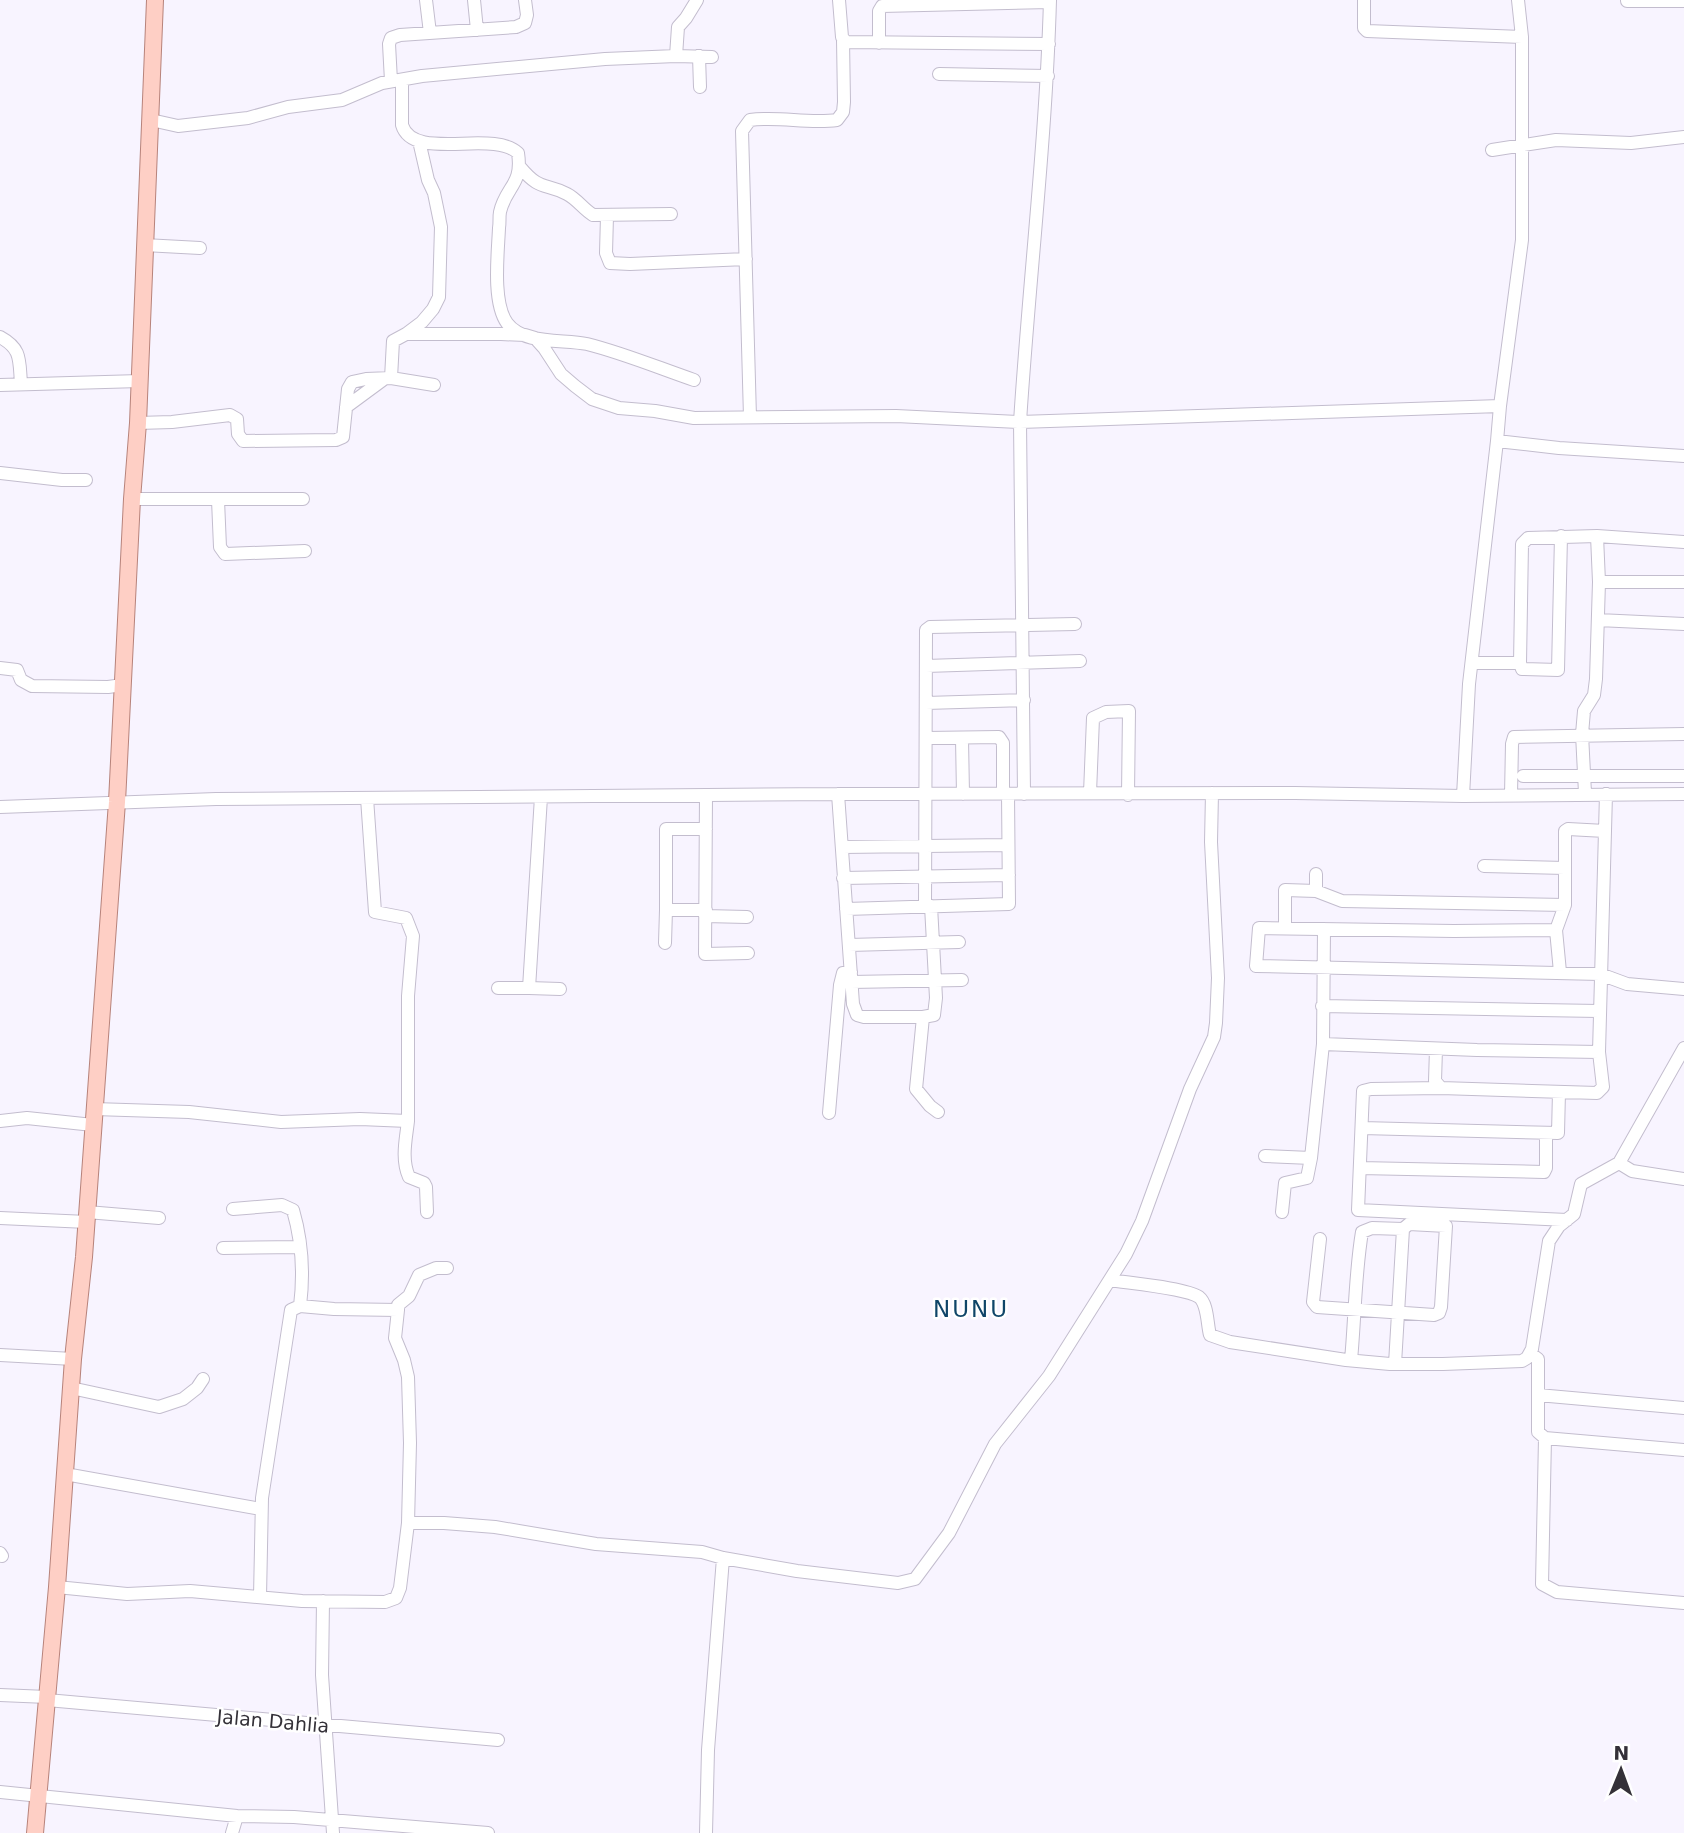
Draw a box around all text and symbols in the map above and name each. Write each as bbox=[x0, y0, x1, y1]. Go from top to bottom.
district label: NUNU bbox=[933, 1296, 1009, 1322]
street label: Jalan Dahlia bbox=[215, 1705, 330, 1737]
north arrow bbox=[1586, 1735, 1656, 1805]
text: N bbox=[1613, 1742, 1629, 1764]

